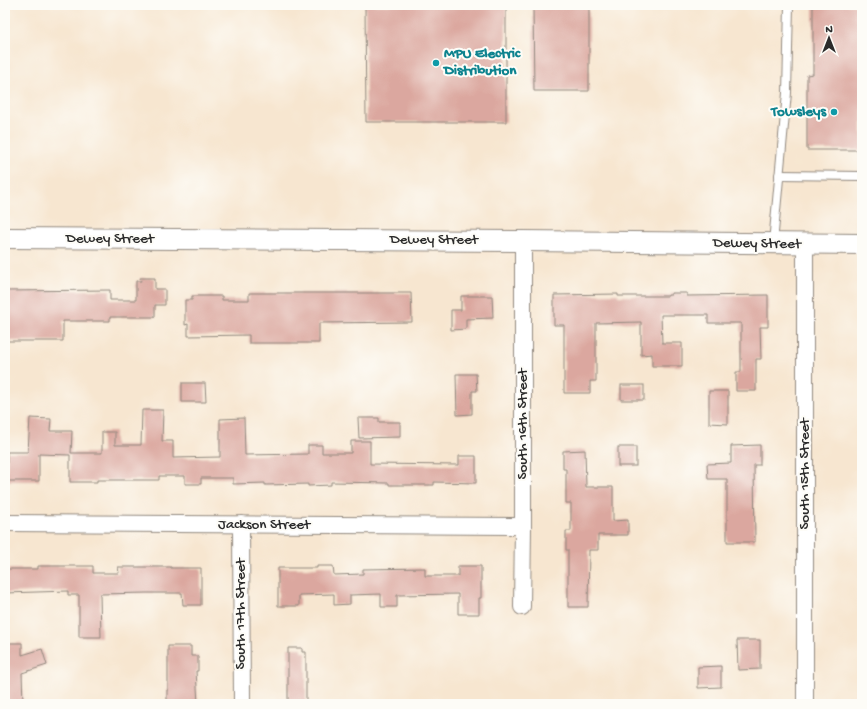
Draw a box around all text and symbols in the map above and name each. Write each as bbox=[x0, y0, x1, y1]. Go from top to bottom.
north arrow bbox=[809, 18, 849, 58]
text: N bbox=[825, 24, 833, 36]
place label: MPU Electric Distribution bbox=[442, 45, 521, 80]
marker: MPU Electric Distribution bbox=[431, 58, 441, 68]
place label: Towsleys bbox=[770, 103, 827, 121]
marker: Towsleys bbox=[829, 107, 839, 117]
street label: Dewey Street bbox=[65, 230, 156, 248]
street label: Dewey Street bbox=[389, 231, 480, 249]
street label: Dewey Street bbox=[712, 234, 803, 254]
street label: South 16th Street bbox=[514, 367, 532, 479]
street label: South 15th Street bbox=[796, 417, 814, 530]
street label: Jackson Street bbox=[218, 516, 312, 534]
street label: South 17th Street bbox=[232, 557, 250, 670]

